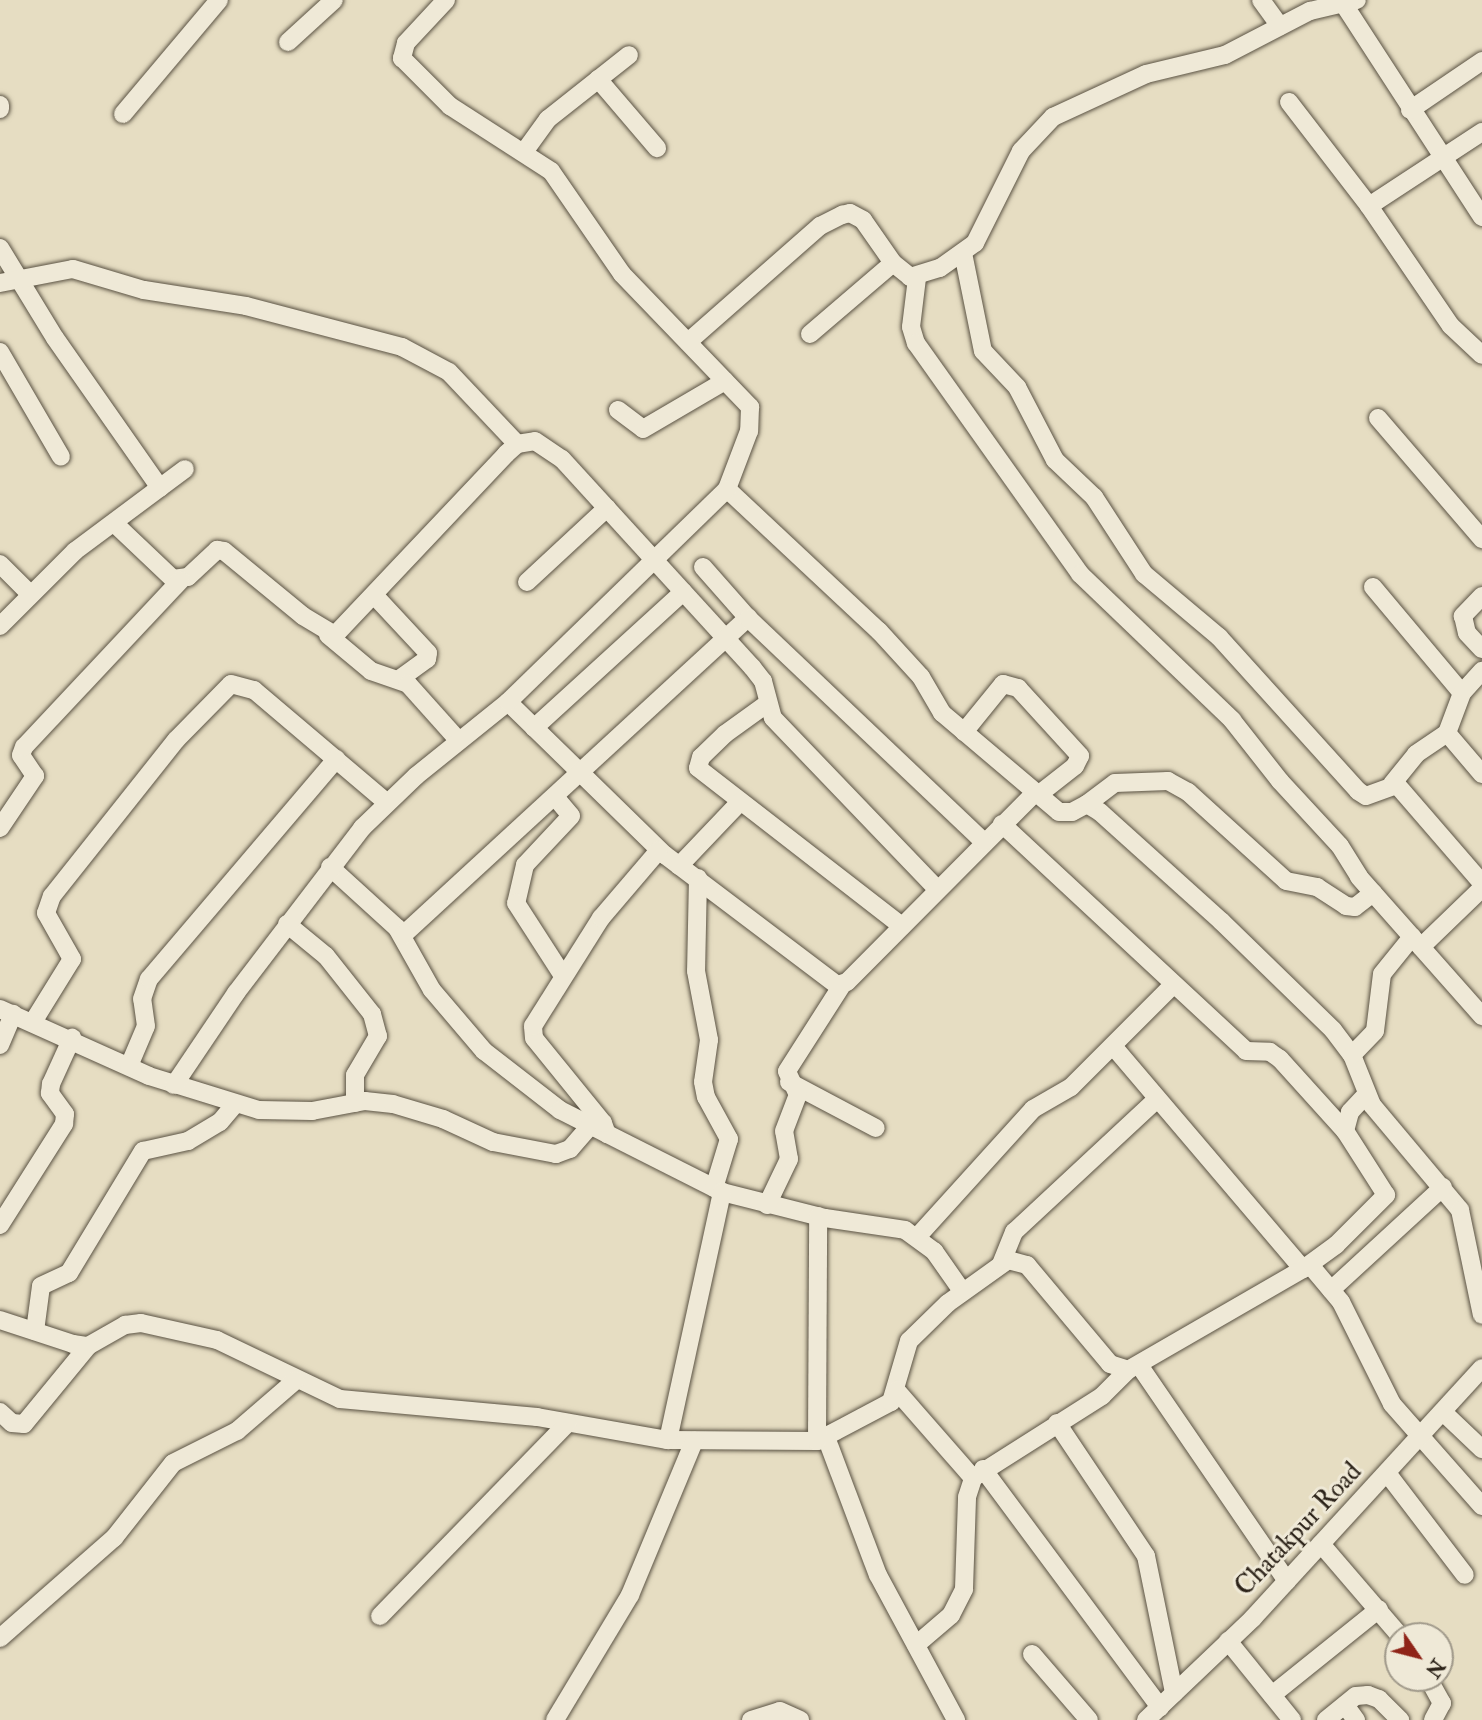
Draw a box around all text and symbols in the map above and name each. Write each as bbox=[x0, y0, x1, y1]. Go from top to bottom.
street label: Chatakpur Road bbox=[1229, 1457, 1369, 1603]
north arrow bbox=[1384, 1622, 1454, 1692]
text: N bbox=[1420, 1654, 1449, 1682]

